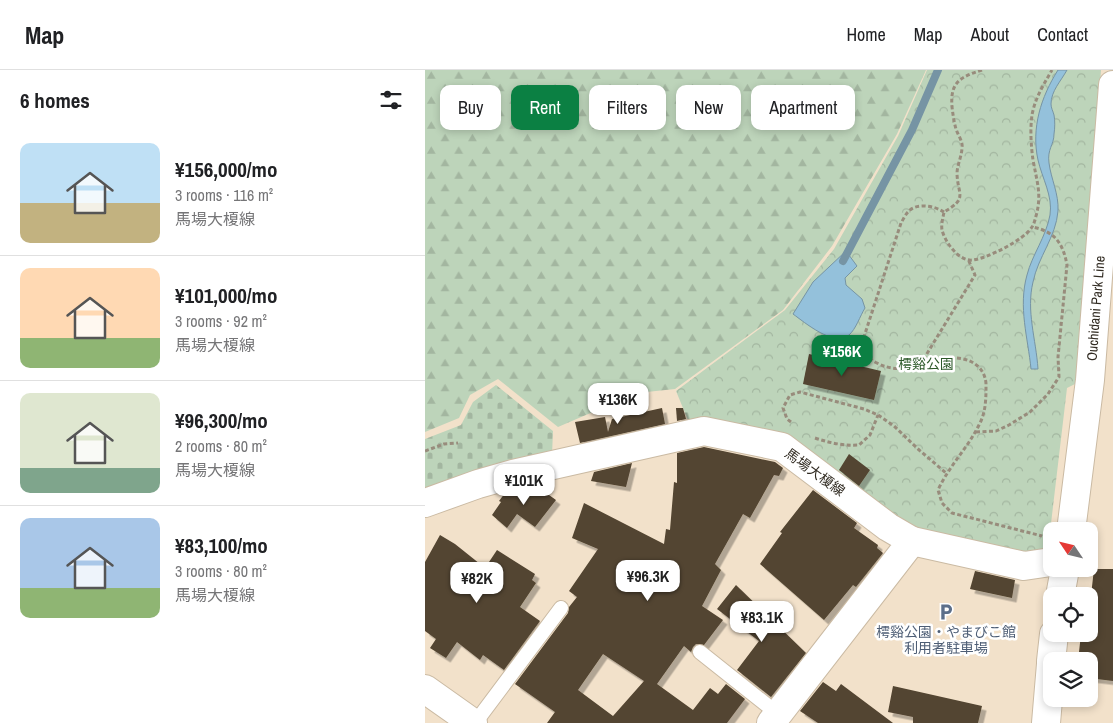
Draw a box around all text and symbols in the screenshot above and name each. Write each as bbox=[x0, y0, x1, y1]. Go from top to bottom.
text: Map bbox=[25, 19, 64, 51]
text: Home bbox=[846, 22, 886, 47]
text: Map bbox=[914, 22, 943, 47]
text: About bbox=[971, 22, 1009, 47]
text: Contact bbox=[1037, 22, 1088, 47]
chip: Buy bbox=[440, 85, 501, 130]
chip: Rent bbox=[511, 85, 579, 130]
chip: Filters bbox=[589, 85, 666, 130]
chip: New bbox=[676, 85, 741, 130]
chip: Apartment bbox=[751, 85, 855, 130]
text: 6 homes bbox=[20, 86, 90, 115]
icon: filters bbox=[377, 86, 405, 114]
text: ¥156,000/mo bbox=[175, 155, 277, 184]
icon: home bbox=[60, 163, 120, 223]
text: 3 rooms · 116 m² bbox=[175, 184, 273, 206]
text: 馬場大榎線 bbox=[175, 208, 255, 230]
street label: Ouchidani Park Line bbox=[1083, 255, 1109, 362]
text: ¥101,000/mo bbox=[175, 281, 277, 310]
icon: home bbox=[60, 288, 120, 348]
text: 3 rooms · 92 m² bbox=[175, 310, 267, 332]
text: 馬場大榎線 bbox=[175, 334, 255, 356]
pin: ¥156K bbox=[807, 334, 877, 377]
text: ¥156K bbox=[823, 340, 861, 362]
park label: 樗谿公園 bbox=[898, 355, 954, 373]
pin: ¥136K bbox=[583, 382, 653, 425]
text: ¥136K bbox=[599, 388, 637, 410]
text: ¥96,300/mo bbox=[175, 406, 268, 435]
icon: home bbox=[60, 413, 120, 473]
text: 2 rooms · 80 m² bbox=[175, 435, 267, 457]
street label: 馬場大榎線 bbox=[781, 444, 849, 500]
text: 馬場大榎線 bbox=[175, 459, 255, 481]
pin: ¥101K bbox=[489, 464, 559, 506]
text: ¥101K bbox=[505, 469, 543, 491]
north arrow bbox=[1043, 522, 1097, 578]
map controls bbox=[1043, 522, 1098, 707]
text: ¥83,100/mo bbox=[175, 531, 268, 560]
icon: home bbox=[60, 538, 120, 598]
text: 3 rooms · 80 m² bbox=[175, 560, 267, 582]
pin: ¥96.3K bbox=[607, 560, 689, 602]
pin: ¥82K bbox=[447, 562, 507, 604]
text: ¥96.3K bbox=[627, 565, 669, 587]
text: ¥82K bbox=[461, 567, 493, 589]
text: 馬場大榎線 bbox=[175, 584, 255, 606]
button: locate bbox=[1043, 587, 1098, 642]
pin: ¥83.1K bbox=[721, 600, 803, 643]
parking icon: 樗谿公園・やまびこ館 利用者駐車場 bbox=[936, 602, 956, 622]
text: ¥83.1K bbox=[741, 606, 783, 628]
place label: 樗谿公園・やまびこ館 利用者駐車場 bbox=[876, 623, 1016, 657]
button: layers bbox=[1043, 652, 1098, 707]

